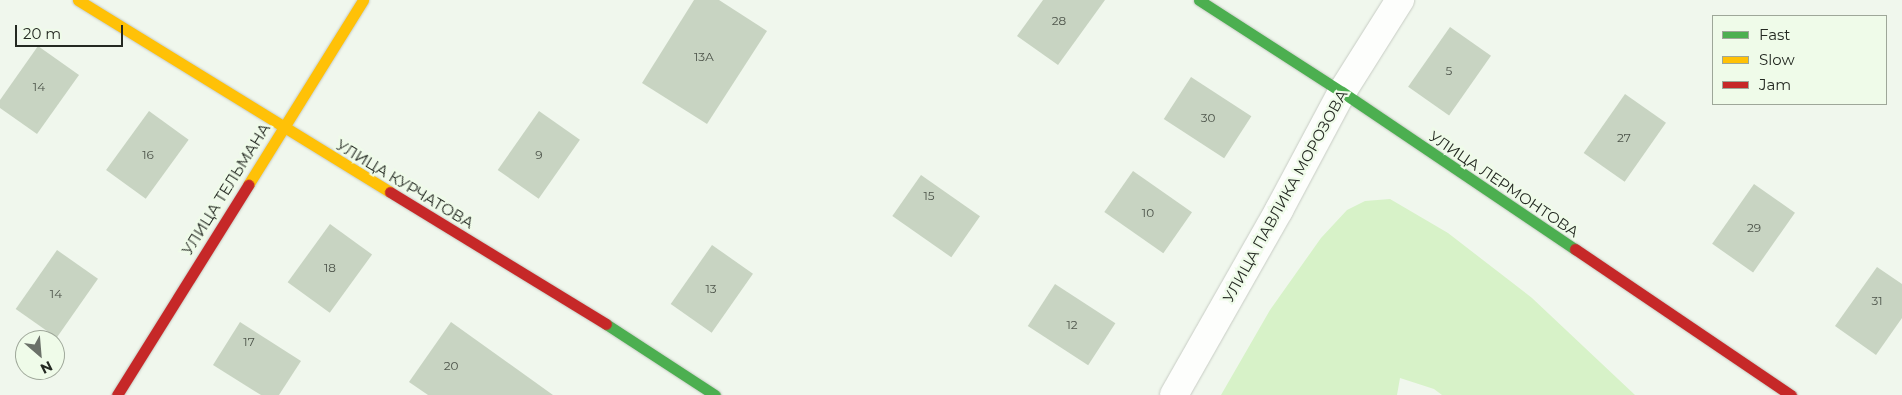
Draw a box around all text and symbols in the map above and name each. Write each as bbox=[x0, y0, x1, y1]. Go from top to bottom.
house number: 28 bbox=[1052, 14, 1066, 28]
scale bar bbox=[18, 15, 125, 47]
legend bbox=[1712, 15, 1887, 105]
text: 20 m bbox=[23, 24, 61, 43]
text: Fast bbox=[1759, 25, 1790, 44]
house number: 13А bbox=[694, 50, 714, 64]
text: Slow bbox=[1759, 50, 1795, 69]
house number: 5 bbox=[1446, 64, 1452, 78]
text: Jam bbox=[1759, 75, 1791, 94]
house number: 14 bbox=[33, 80, 45, 94]
street label: УЛИЦА ПАВЛИКА МОРОЗОВА bbox=[1219, 87, 1351, 305]
house number: 30 bbox=[1201, 111, 1215, 125]
street label: УЛИЦА ТЕЛЬМАНА bbox=[178, 120, 274, 258]
street label: УЛИЦА ЛЕРМОНТОВА bbox=[1426, 127, 1582, 241]
house number: 27 bbox=[1617, 131, 1631, 145]
street label: УЛИЦА КУРЧАТОВА bbox=[333, 136, 477, 232]
house number: 16 bbox=[142, 148, 154, 162]
house number: 9 bbox=[535, 148, 543, 162]
house number: 15 bbox=[923, 189, 935, 203]
house number: 10 bbox=[1142, 206, 1154, 220]
house number: 29 bbox=[1747, 221, 1761, 235]
house number: 18 bbox=[324, 261, 336, 275]
house number: 13 bbox=[705, 282, 717, 296]
house number: 14 bbox=[50, 287, 62, 301]
house number: 31 bbox=[1871, 294, 1883, 308]
house number: 12 bbox=[1066, 318, 1078, 332]
north arrow bbox=[15, 330, 65, 380]
house number: 17 bbox=[243, 335, 255, 349]
text: N bbox=[37, 357, 55, 378]
house number: 20 bbox=[444, 359, 458, 373]

